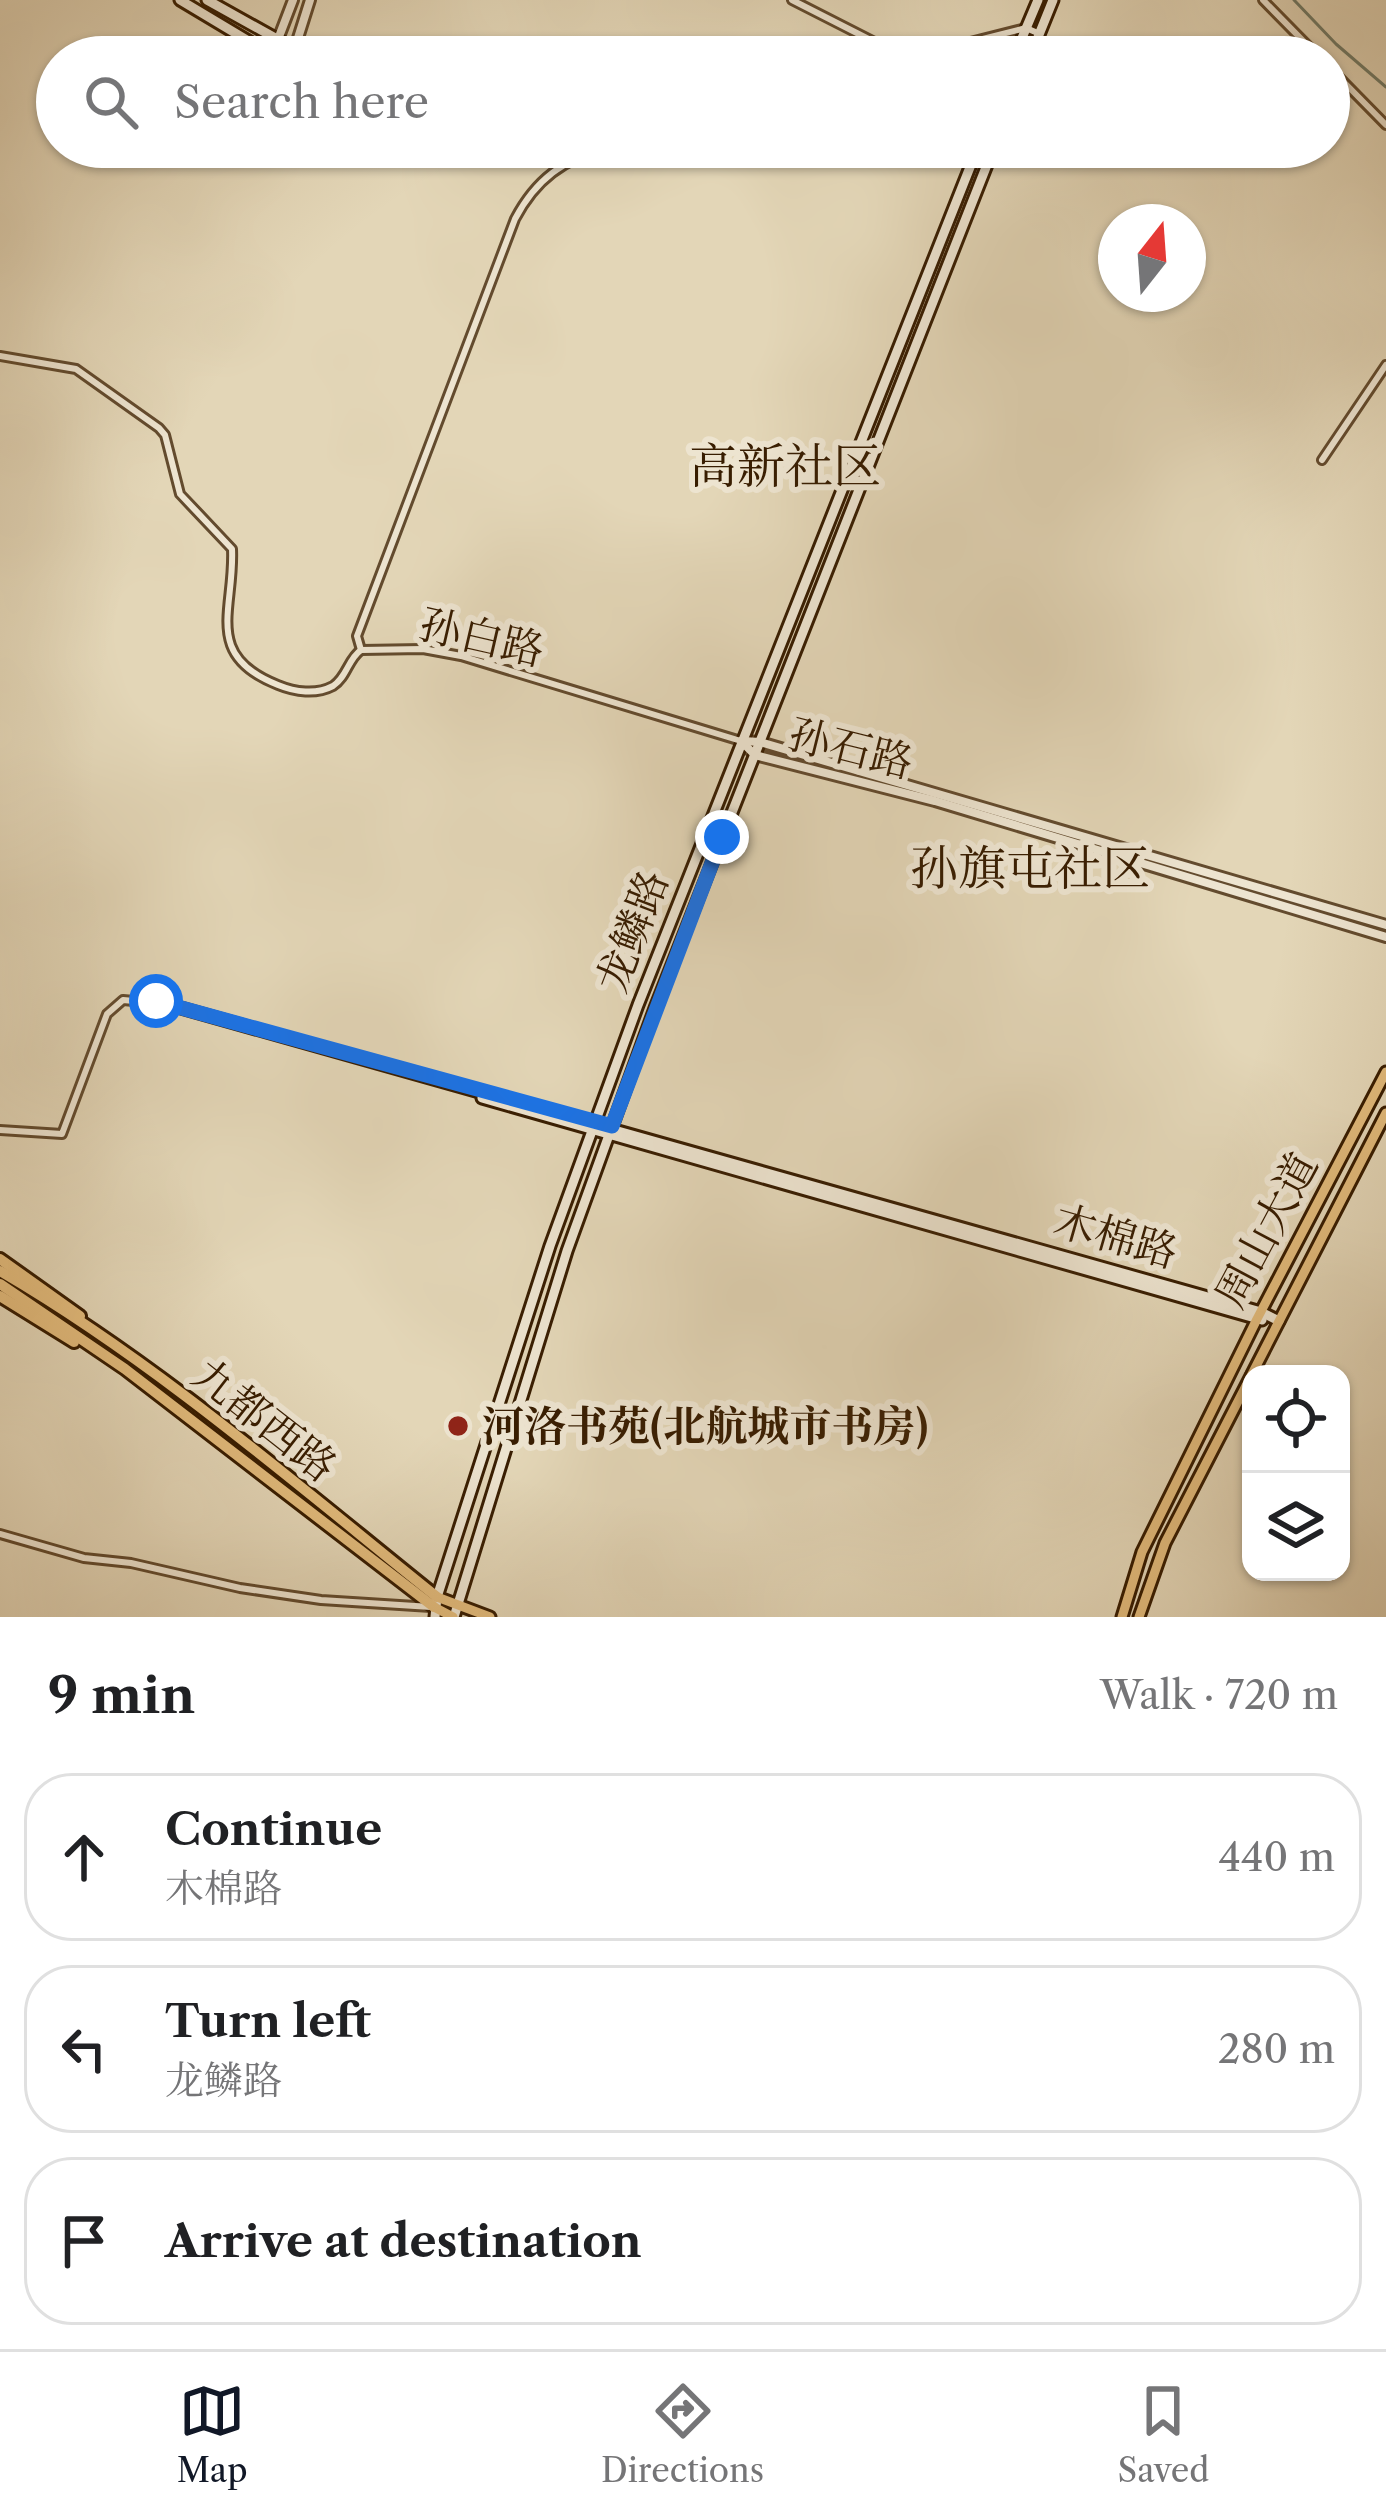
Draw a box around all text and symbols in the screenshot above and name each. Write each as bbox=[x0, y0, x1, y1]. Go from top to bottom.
search box bbox=[36, 36, 1350, 168]
icon: search bbox=[78, 69, 144, 135]
text: Search here bbox=[174, 74, 429, 130]
north arrow bbox=[1098, 204, 1206, 312]
district label: 高新社区 bbox=[689, 436, 881, 495]
street label: 孙白路 bbox=[415, 597, 549, 677]
street label: 孙石路 bbox=[784, 708, 918, 788]
route end bbox=[695, 810, 749, 864]
district label: 孙旗屯社区 bbox=[910, 838, 1150, 897]
street label: 龙鳞路 bbox=[585, 863, 679, 999]
route start bbox=[129, 974, 183, 1028]
street label: 周山大道 bbox=[1204, 1144, 1328, 1316]
street label: 木棉路 bbox=[1048, 1194, 1184, 1278]
street label: 九都西路 bbox=[183, 1348, 347, 1492]
map controls bbox=[1242, 1365, 1350, 1581]
button: locate bbox=[1242, 1365, 1350, 1473]
place label: 河洛书苑(北航城市书房) bbox=[482, 1400, 928, 1452]
marker: 河洛书苑(北航城市书房) bbox=[445, 1413, 471, 1439]
button: layers bbox=[1242, 1473, 1350, 1581]
text: 9 min bbox=[48, 1664, 195, 1726]
text: Walk · 720 m bbox=[1100, 1671, 1338, 1719]
text: Continue bbox=[165, 1801, 382, 1857]
icon: ahead bbox=[51, 1824, 117, 1890]
text: 440 m bbox=[1218, 1833, 1335, 1881]
text: 木棉路 bbox=[165, 1864, 282, 1912]
text: Turn left bbox=[165, 1993, 371, 2049]
icon: left bbox=[51, 2016, 117, 2082]
text: 280 m bbox=[1218, 2025, 1335, 2073]
text: 龙鳞路 bbox=[165, 2056, 282, 2104]
icon: arrive bbox=[51, 2208, 117, 2274]
text: Arrive at destination bbox=[165, 2213, 642, 2269]
tab: Map bbox=[177, 2378, 248, 2491]
tab: Directions bbox=[601, 2378, 764, 2491]
tab: Saved bbox=[1118, 2378, 1209, 2491]

